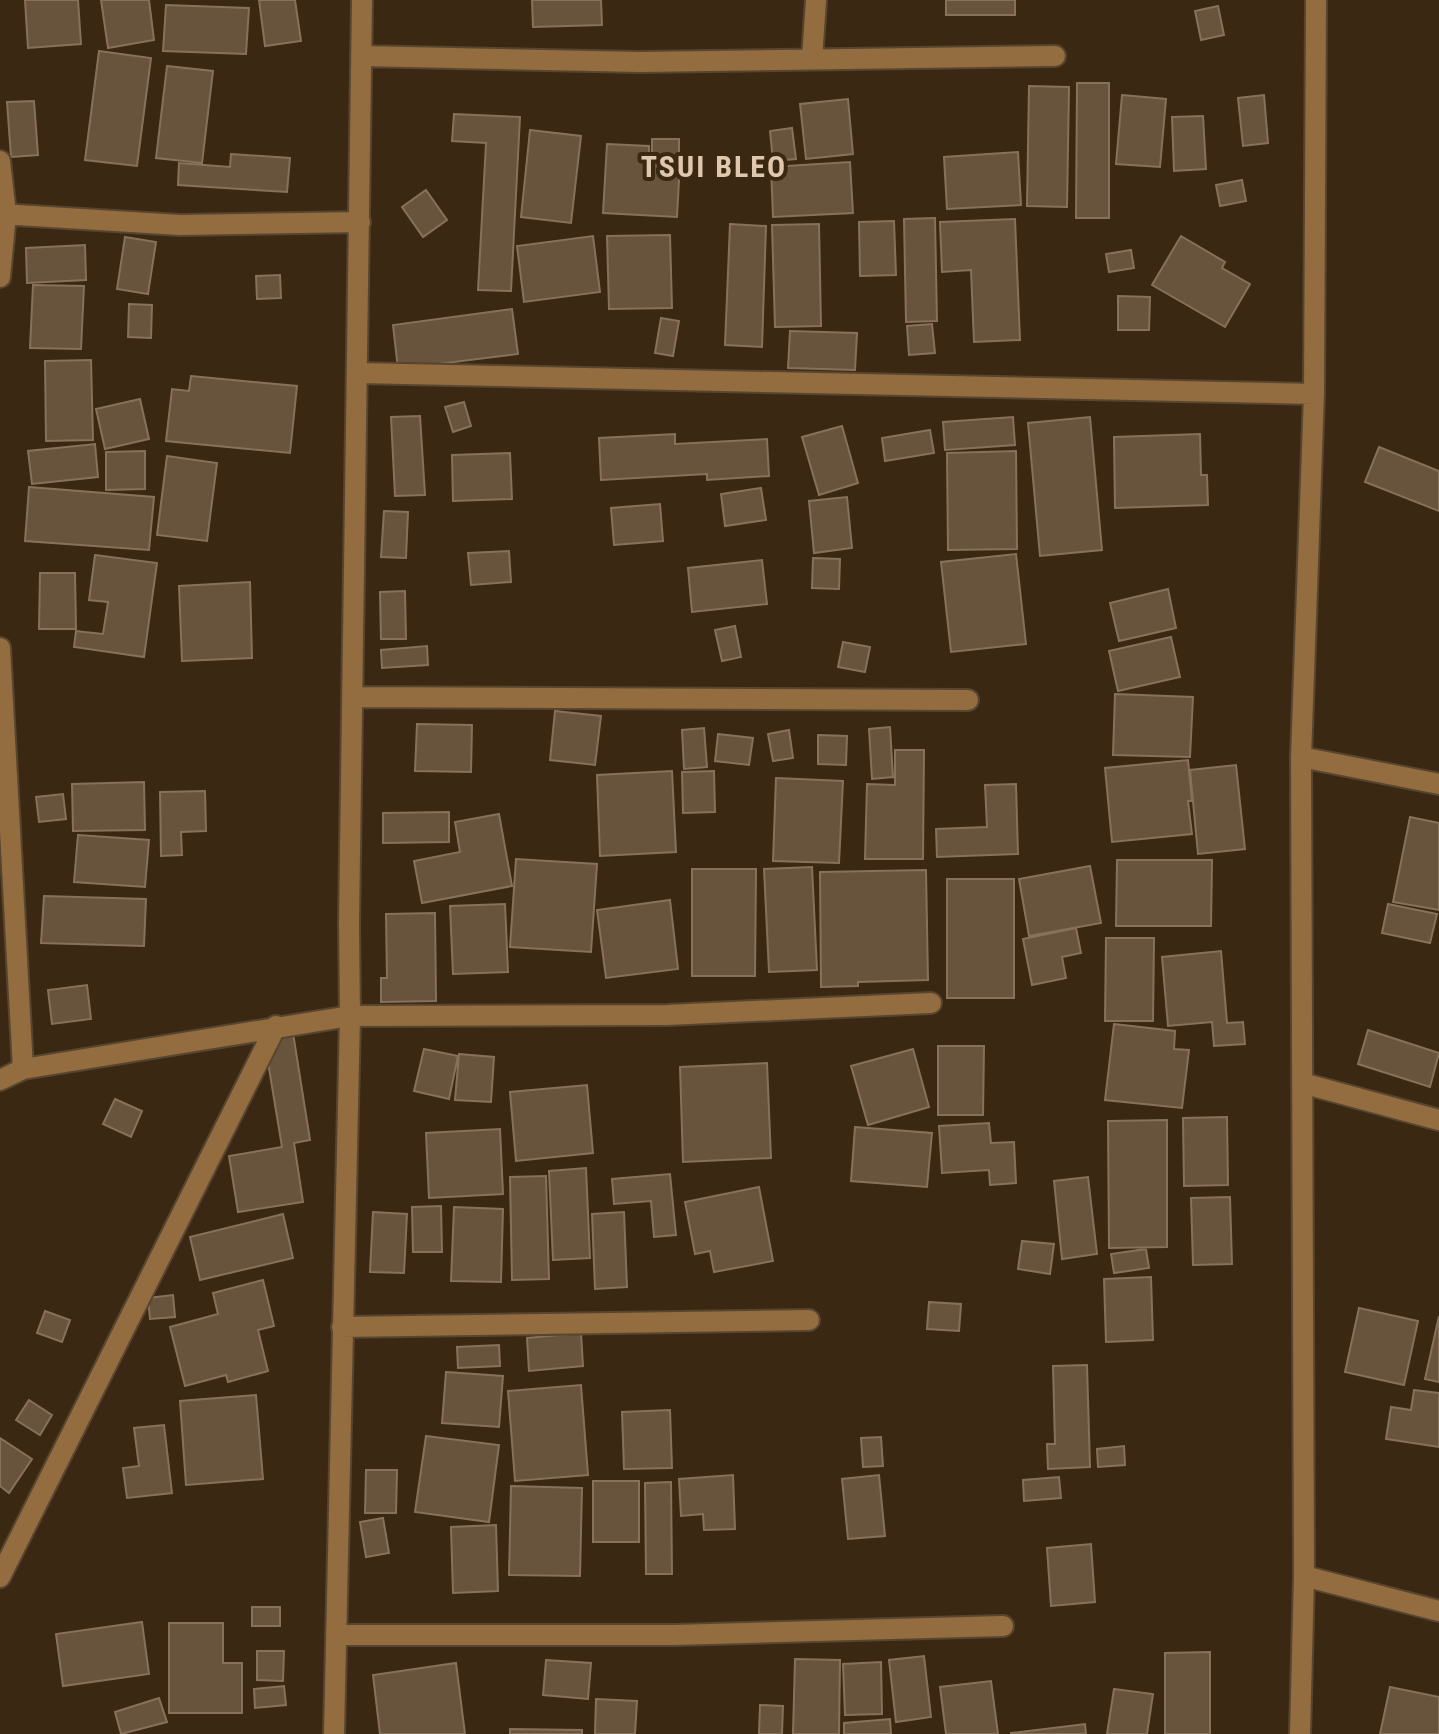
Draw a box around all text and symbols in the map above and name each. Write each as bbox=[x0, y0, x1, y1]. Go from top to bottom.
district label: TSUI BLEO bbox=[641, 149, 787, 184]

